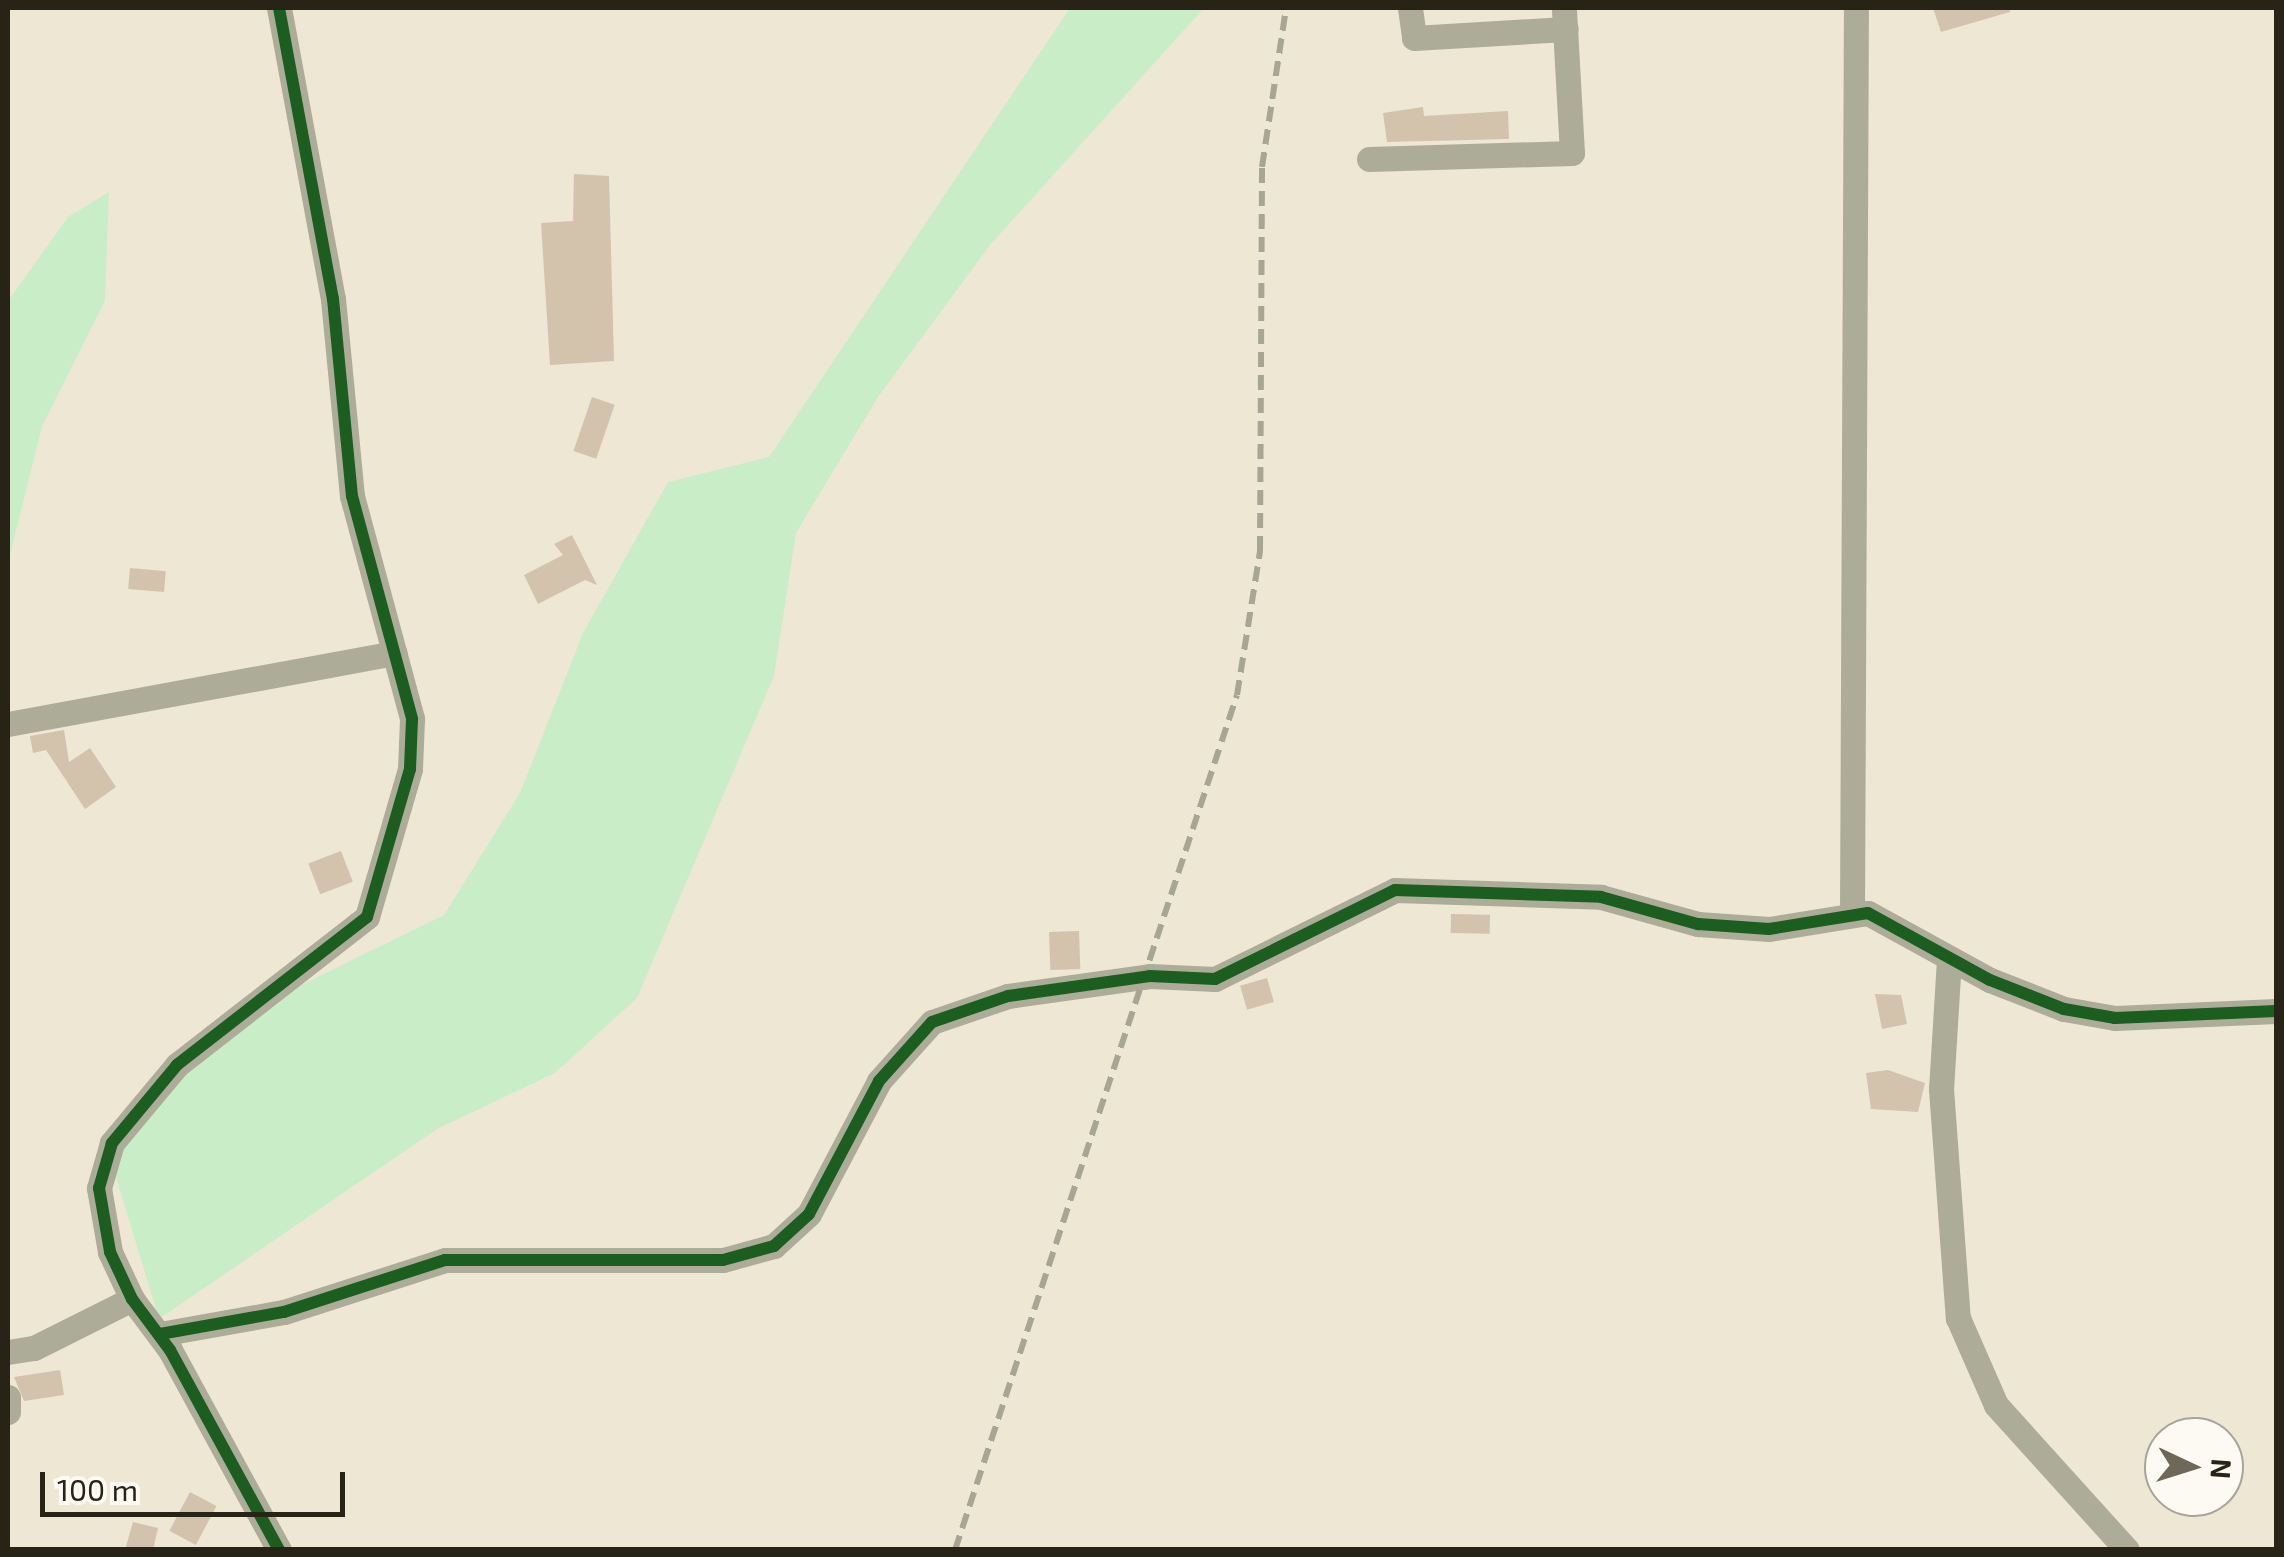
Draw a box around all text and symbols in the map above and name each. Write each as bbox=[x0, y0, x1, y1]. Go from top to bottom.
north arrow bbox=[2144, 1417, 2244, 1517]
scale bar bbox=[45, 1452, 350, 1514]
text: N bbox=[2204, 1458, 2240, 1480]
text: 100 m bbox=[57, 1471, 138, 1507]

